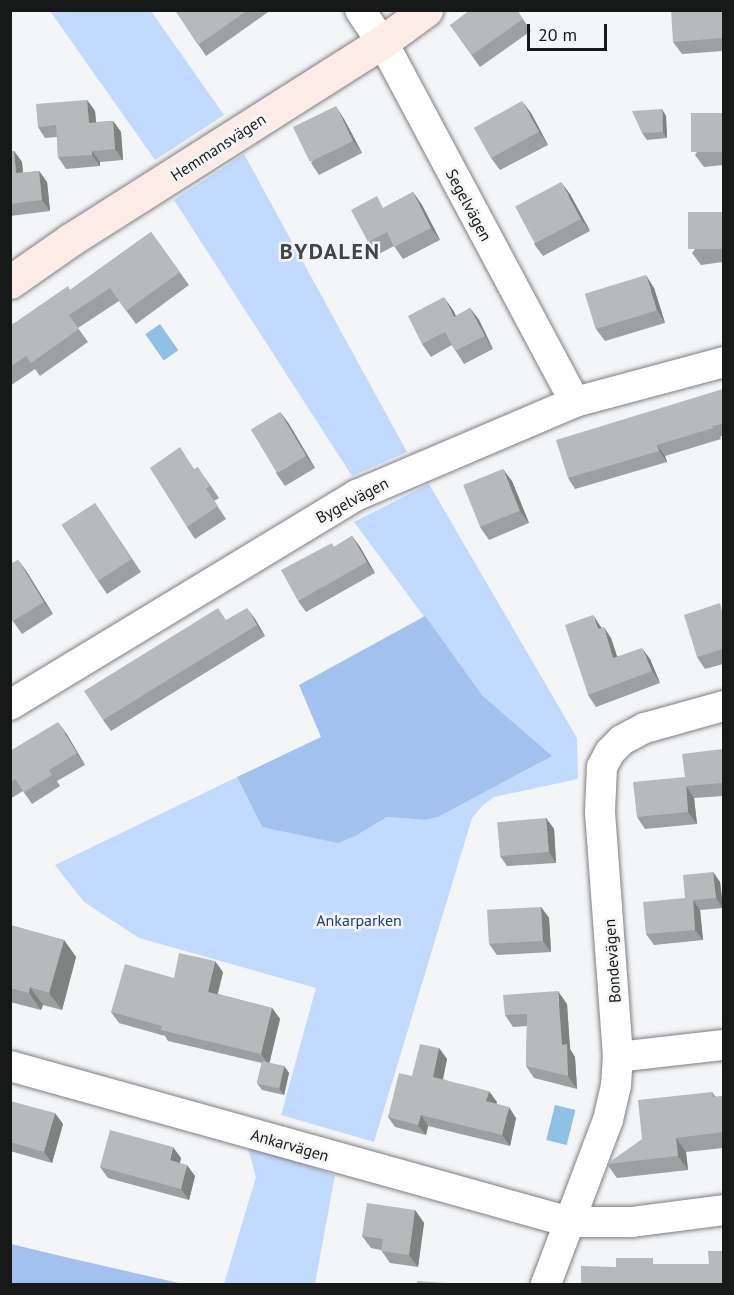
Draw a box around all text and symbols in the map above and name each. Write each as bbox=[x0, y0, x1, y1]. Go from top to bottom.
scale bar bbox=[530, 12, 610, 50]
text: 20 m bbox=[538, 23, 577, 46]
street label: Hemmansvägen bbox=[167, 109, 269, 185]
street label: Segelvägen bbox=[442, 166, 496, 244]
district label: BYDALEN bbox=[280, 239, 380, 265]
street label: Bygelvägen bbox=[313, 473, 391, 527]
park label: Ankarparken bbox=[316, 910, 402, 930]
street label: Bondevägen bbox=[599, 918, 625, 1004]
street label: Ankarvägen bbox=[249, 1125, 331, 1165]

